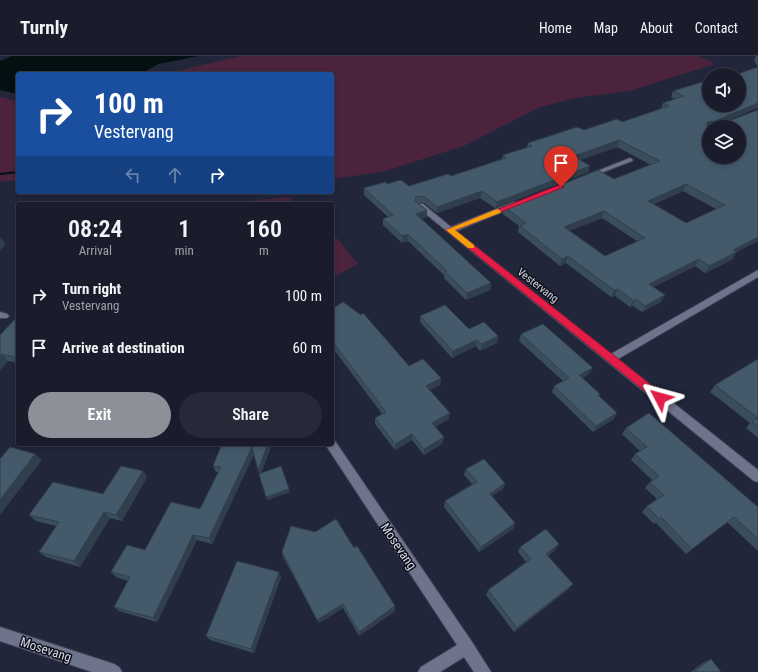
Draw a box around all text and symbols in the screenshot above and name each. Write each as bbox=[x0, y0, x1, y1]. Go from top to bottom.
text: Turnly bbox=[20, 16, 68, 39]
text: Home bbox=[539, 20, 572, 36]
text: Map bbox=[594, 20, 618, 36]
text: About bbox=[640, 20, 673, 36]
text: Contact bbox=[695, 20, 738, 36]
map controls bbox=[702, 68, 746, 164]
button: sound bbox=[702, 68, 746, 112]
text: 100 m bbox=[94, 87, 164, 120]
icon: right bbox=[28, 88, 80, 140]
button: layers bbox=[702, 120, 746, 164]
text: Vestervang bbox=[94, 121, 174, 142]
pin bbox=[544, 146, 578, 187]
icon: arrive bbox=[550, 152, 572, 174]
icon: left bbox=[122, 164, 144, 186]
icon: ahead bbox=[164, 164, 186, 186]
icon: right bbox=[206, 164, 228, 186]
text: 08:24 bbox=[68, 215, 123, 243]
text: 1 bbox=[178, 215, 190, 243]
text: 160 bbox=[246, 215, 282, 243]
text: Arrival bbox=[79, 243, 112, 258]
text: min bbox=[175, 243, 194, 258]
text: m bbox=[259, 243, 269, 258]
street label: Vestervang bbox=[515, 265, 561, 305]
text: Turn right bbox=[62, 280, 121, 298]
icon: right bbox=[28, 285, 50, 307]
text: 100 m bbox=[285, 287, 322, 305]
text: Vestervang bbox=[62, 298, 119, 313]
icon: arrive bbox=[28, 337, 50, 359]
text: Arrive at destination bbox=[62, 339, 185, 357]
text: 60 m bbox=[292, 339, 322, 357]
position arrow bbox=[639, 377, 681, 419]
button: Exit bbox=[28, 392, 171, 438]
button: Share bbox=[179, 392, 322, 438]
street label: Mosevang bbox=[378, 520, 420, 572]
street label: Mosevang bbox=[18, 634, 73, 665]

